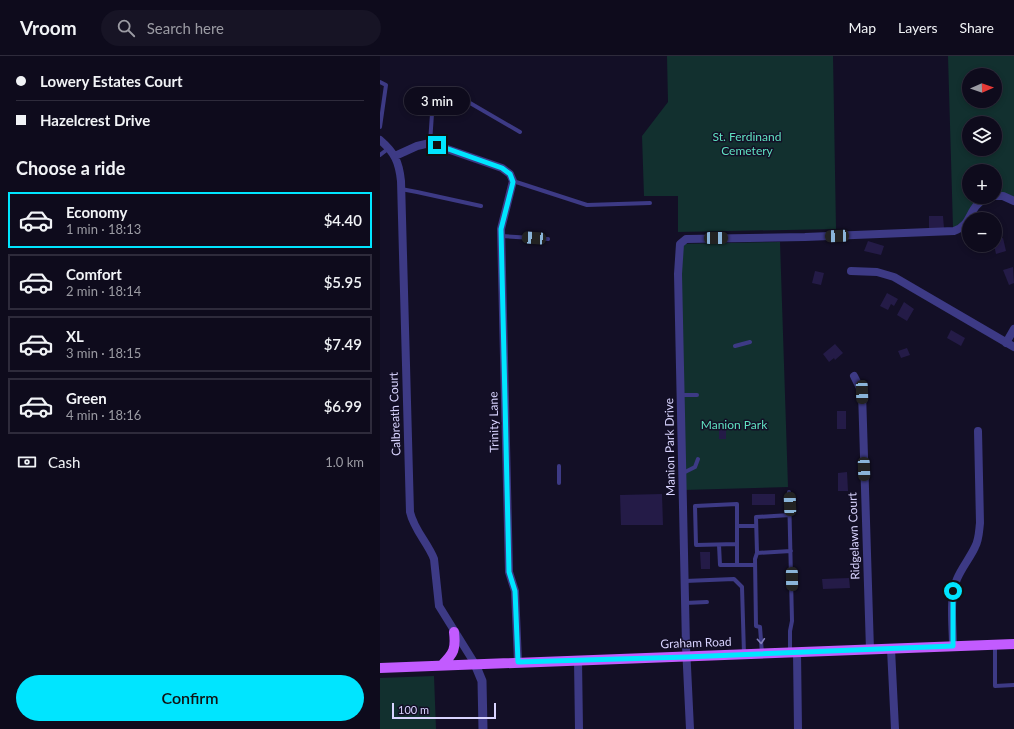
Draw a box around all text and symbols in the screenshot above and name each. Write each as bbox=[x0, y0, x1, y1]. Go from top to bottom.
search box bbox=[101, 10, 381, 46]
text: Vroom bbox=[20, 16, 77, 39]
icon: search bbox=[115, 17, 137, 39]
text: Search here bbox=[147, 19, 224, 37]
text: Map bbox=[848, 19, 876, 36]
text: Layers bbox=[898, 19, 938, 36]
text: Share bbox=[960, 19, 994, 36]
north arrow bbox=[962, 68, 1002, 108]
map controls bbox=[962, 68, 1002, 252]
text: Lowery Estates Court bbox=[40, 72, 183, 90]
callout: 3 min bbox=[404, 87, 470, 115]
text: 3 min bbox=[421, 93, 453, 109]
text: Hazelcrest Drive bbox=[40, 111, 150, 129]
button: layers bbox=[962, 116, 1002, 156]
park label: St. Ferdinand Cemetery bbox=[713, 129, 781, 158]
route end bbox=[428, 136, 446, 154]
text: Choose a ride bbox=[16, 157, 125, 179]
button: + bbox=[962, 164, 1002, 204]
icon: car bbox=[18, 202, 54, 238]
text: Economy bbox=[66, 203, 127, 221]
text: $4.40 bbox=[324, 211, 362, 229]
button: − bbox=[962, 212, 1002, 252]
text: 1 min · 18:13 bbox=[66, 221, 141, 237]
car bbox=[825, 230, 849, 242]
car bbox=[522, 231, 546, 245]
car bbox=[704, 232, 728, 244]
icon: car bbox=[18, 264, 54, 300]
text: Comfort bbox=[66, 265, 122, 283]
text: $5.95 bbox=[324, 273, 362, 291]
text: 2 min · 18:14 bbox=[66, 283, 141, 299]
icon: car bbox=[18, 326, 54, 362]
text: XL bbox=[66, 327, 84, 345]
text: $7.49 bbox=[324, 335, 362, 353]
text: 3 min · 18:15 bbox=[66, 345, 141, 361]
street label: Calbreath Court bbox=[386, 371, 403, 456]
car bbox=[856, 380, 868, 404]
icon: car bbox=[18, 388, 54, 424]
text: Green bbox=[66, 389, 107, 407]
street label: Trinity Lane bbox=[485, 391, 502, 453]
text: $6.99 bbox=[324, 397, 362, 415]
street label: Manion Park Drive bbox=[661, 398, 678, 496]
text: 4 min · 18:16 bbox=[66, 407, 141, 423]
park label: Manion Park bbox=[701, 417, 768, 432]
icon: cash bbox=[16, 451, 38, 473]
text: Cash bbox=[48, 453, 80, 471]
text: 1.0 km bbox=[325, 454, 364, 470]
car bbox=[858, 457, 870, 481]
street label: Ridgelawn Court bbox=[844, 491, 863, 580]
car bbox=[784, 492, 796, 516]
car bbox=[786, 567, 798, 591]
route start bbox=[944, 582, 962, 600]
street label: Graham Road bbox=[660, 634, 732, 651]
one-way arrow bbox=[756, 638, 765, 644]
button: Confirm bbox=[16, 675, 364, 721]
scale bar bbox=[392, 701, 496, 720]
text: 100 m bbox=[398, 703, 429, 716]

